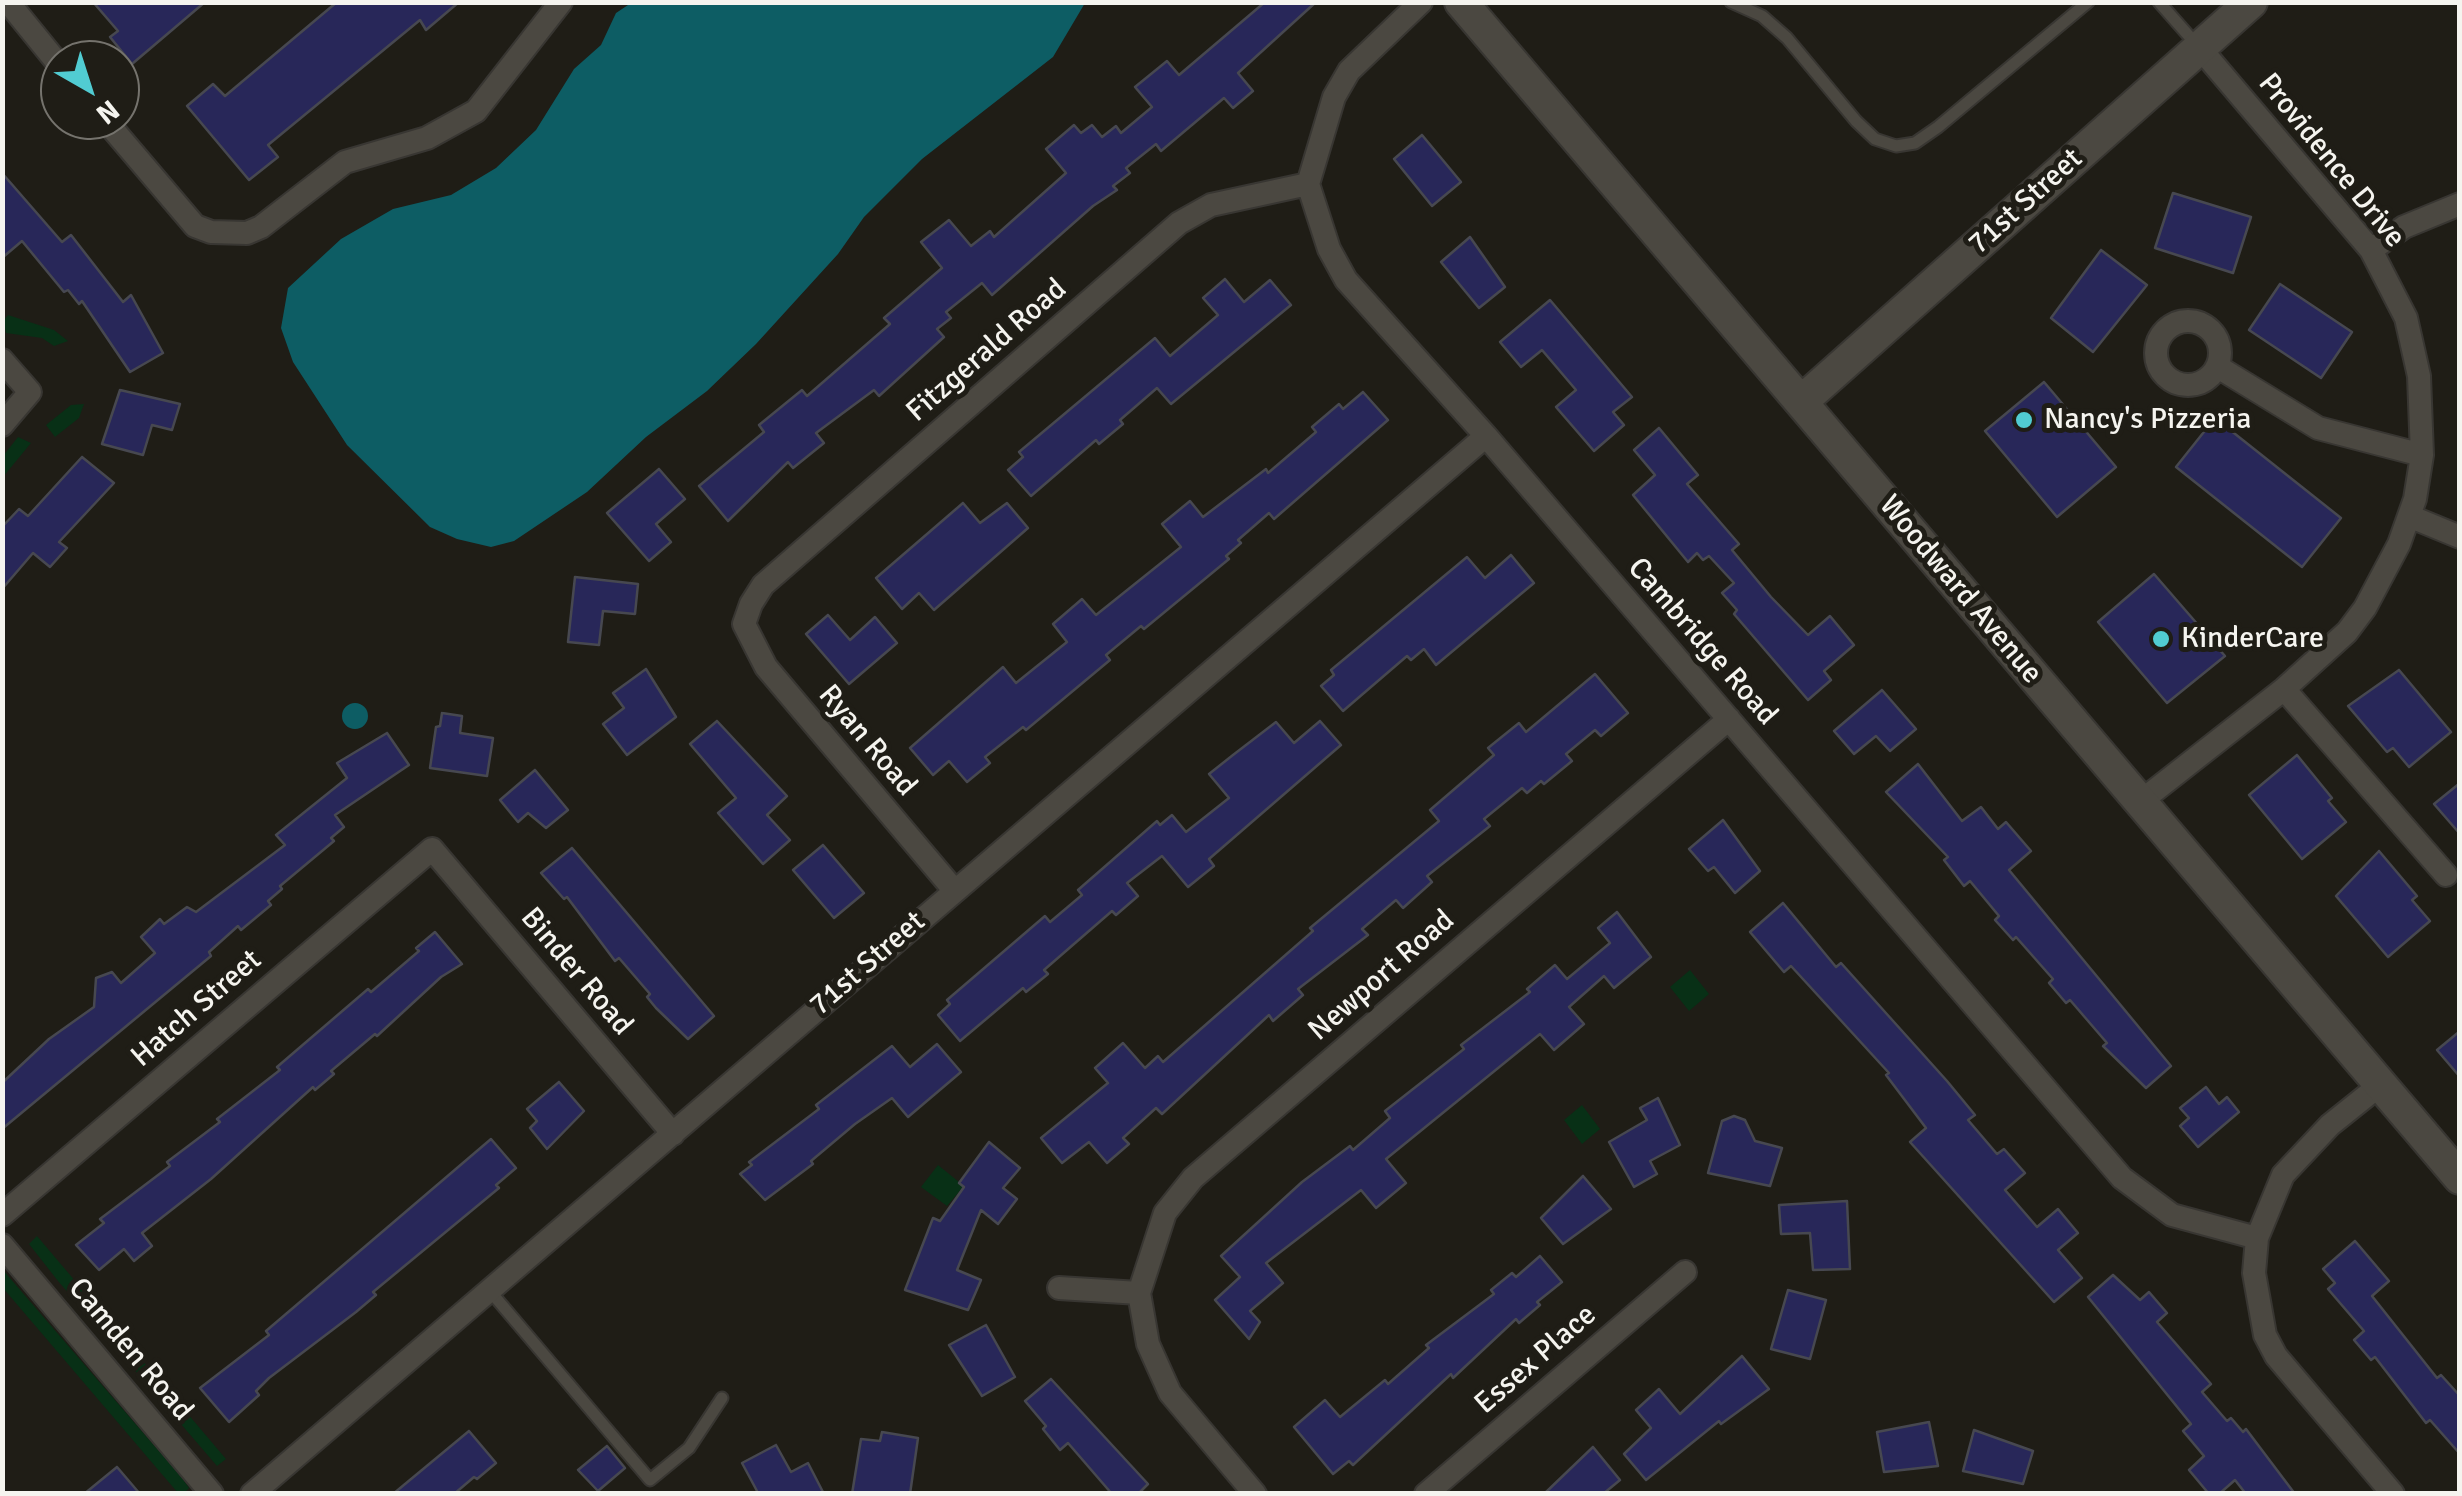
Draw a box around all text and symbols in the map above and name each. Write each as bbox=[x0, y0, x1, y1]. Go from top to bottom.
north arrow bbox=[40, 40, 140, 140]
street label: Providence Drive bbox=[2250, 67, 2412, 255]
text: N bbox=[89, 92, 126, 131]
street label: 71st Street bbox=[1962, 142, 2090, 262]
street label: Fitzgerald Road bbox=[900, 272, 1074, 430]
place label: Nancy's Pizzeria bbox=[2044, 402, 2251, 438]
marker: Nancy's Pizzeria bbox=[2013, 409, 2035, 431]
street label: Woodward Avenue bbox=[1871, 488, 2049, 692]
street label: Cambridge Road bbox=[1619, 551, 1785, 733]
place label: KinderCare bbox=[2181, 621, 2324, 657]
marker: KinderCare bbox=[2150, 628, 2172, 650]
street label: Ryan Road bbox=[810, 678, 924, 804]
street label: Binder Road bbox=[512, 901, 640, 1043]
street label: Newport Road bbox=[1302, 903, 1462, 1049]
street label: 71st Street bbox=[803, 904, 933, 1024]
street label: Hatch Street bbox=[125, 943, 269, 1075]
street label: Camden Road bbox=[60, 1271, 200, 1429]
street label: Essex Place bbox=[1468, 1298, 1604, 1422]

